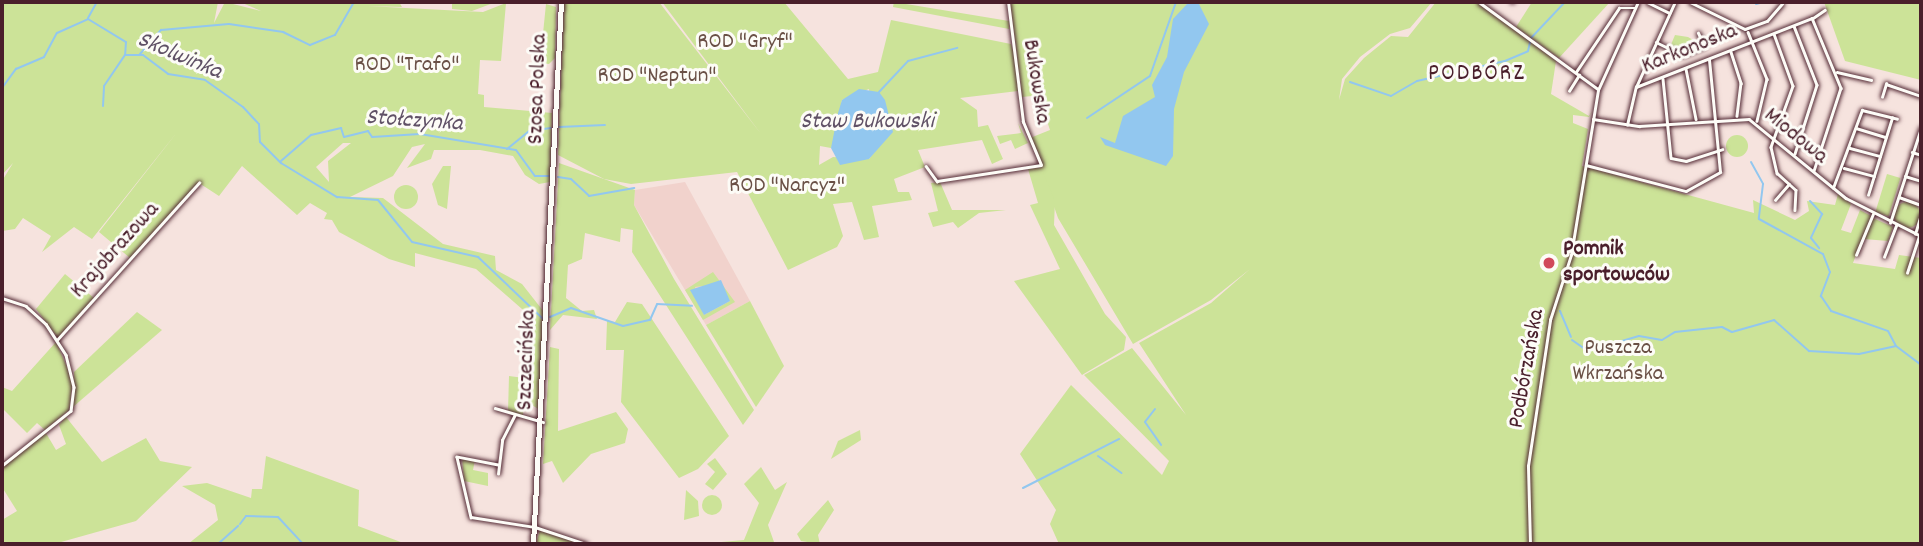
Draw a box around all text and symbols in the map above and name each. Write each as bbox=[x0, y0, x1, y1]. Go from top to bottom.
street label: Karkonoska bbox=[1638, 18, 1742, 82]
water label: Skolwinka bbox=[132, 26, 226, 88]
park label: ROD "Gryf" bbox=[697, 29, 793, 57]
street label: Szosa Polska bbox=[523, 33, 555, 145]
street label: Bukowska bbox=[1015, 38, 1055, 126]
park label: ROD "Trafo" bbox=[355, 52, 459, 80]
district label: PODBÓRZ bbox=[1429, 61, 1525, 89]
park label: ROD "Neptun" bbox=[597, 63, 717, 91]
street label: Miodowa bbox=[1757, 103, 1833, 171]
water label: Stołczynka bbox=[365, 104, 463, 140]
water label: Staw Bukowski bbox=[800, 109, 934, 137]
park label: ROD "Narcyz" bbox=[729, 173, 845, 201]
street label: Krajobrazowa bbox=[66, 197, 166, 305]
place label: Pomnik sportowców bbox=[1563, 236, 1670, 290]
marker: Pomnik sportowców bbox=[1541, 255, 1557, 271]
street label: Podbórzańska bbox=[1504, 307, 1552, 431]
street label: Szczecińska bbox=[512, 309, 544, 411]
park label: Puszcza Wkrzańska bbox=[1572, 335, 1664, 389]

